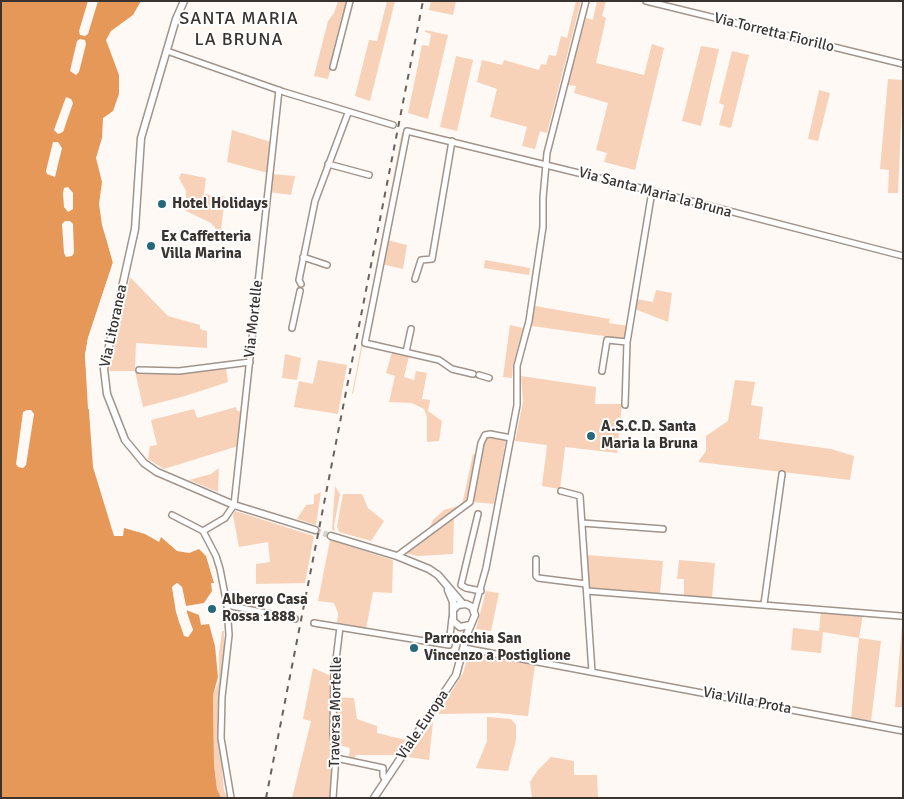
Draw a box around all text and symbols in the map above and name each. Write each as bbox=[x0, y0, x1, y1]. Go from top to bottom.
district label: SANTA MARIA LA BRUNA bbox=[178, 8, 300, 50]
street label: Via Torretta Fiorillo bbox=[712, 9, 836, 57]
street label: Via Santa Maria la Bruna bbox=[576, 164, 734, 222]
place label: Hotel Holidays bbox=[172, 195, 268, 213]
marker: Hotel Holidays bbox=[156, 198, 168, 210]
place label: Ex Caffetteria Villa Marina bbox=[161, 228, 251, 263]
marker: Ex Caffetteria Villa Marina bbox=[145, 240, 157, 252]
street label: Via Mortelle bbox=[241, 279, 267, 359]
street label: Via Litoranea bbox=[96, 283, 132, 369]
place label: A.S.C.D. Santa Maria la Bruna bbox=[601, 418, 698, 453]
marker: A.S.C.D. Santa Maria la Bruna bbox=[585, 430, 597, 442]
place label: Albergo Casa Rossa 1888 bbox=[222, 591, 308, 626]
marker: Albergo Casa Rossa 1888 bbox=[206, 603, 218, 615]
place label: Parrocchia San Vincenzo a Postiglione bbox=[424, 630, 571, 665]
marker: Parrocchia San Vincenzo a Postiglione bbox=[408, 642, 420, 654]
street label: Traversa Mortelle bbox=[326, 656, 346, 768]
street label: Via Villa Prota bbox=[701, 684, 793, 718]
street label: Viale Europa bbox=[393, 687, 453, 763]

